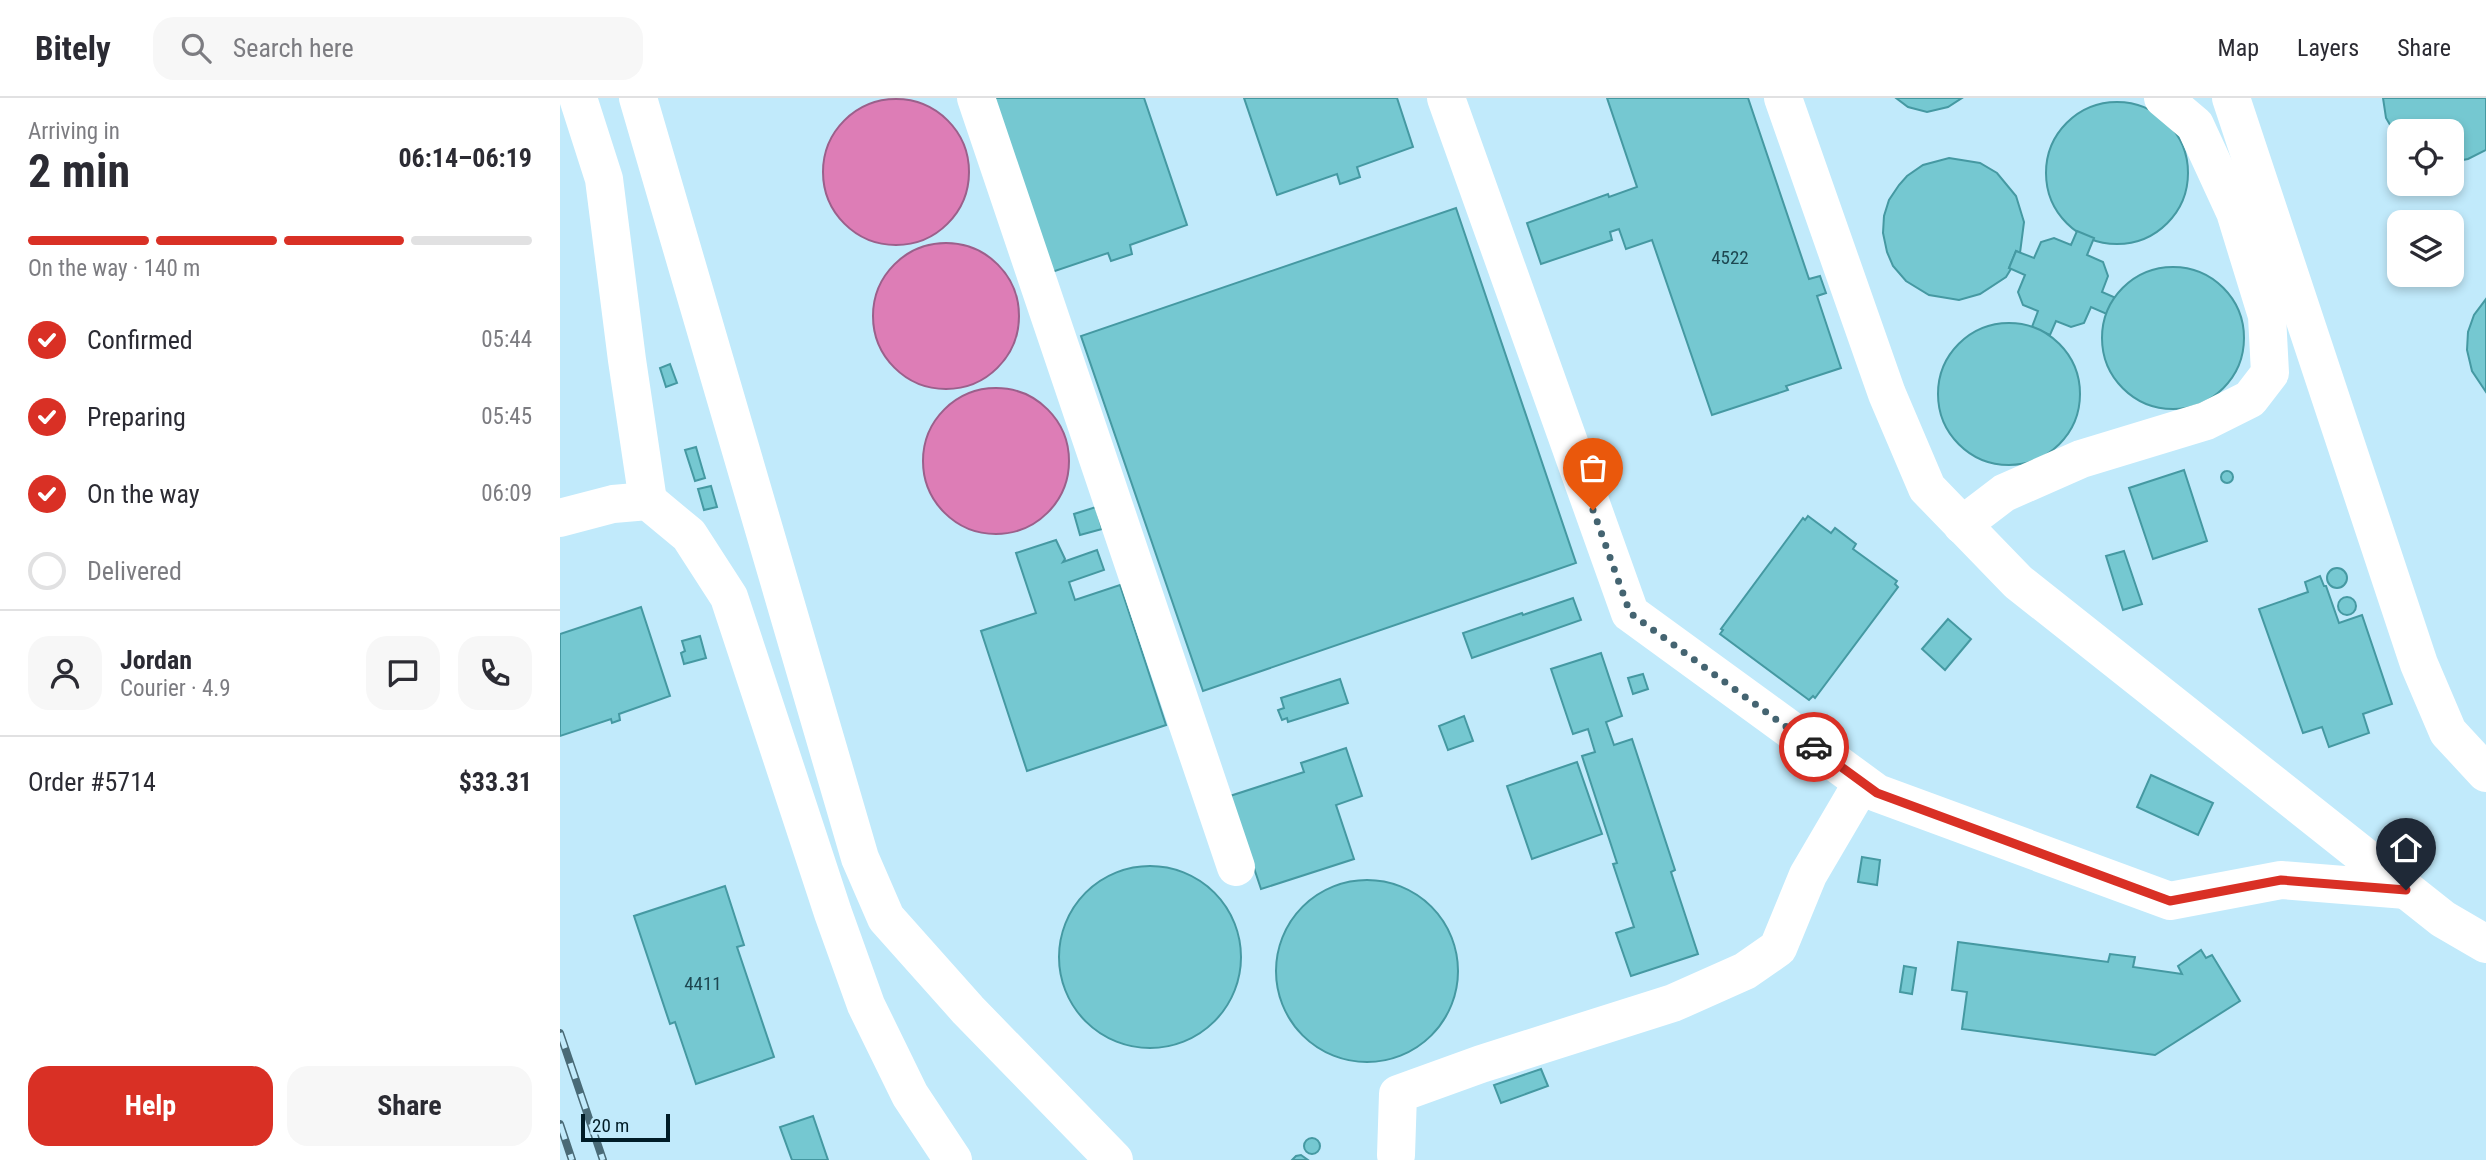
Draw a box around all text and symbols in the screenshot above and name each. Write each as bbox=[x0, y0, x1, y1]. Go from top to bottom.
search box bbox=[153, 17, 643, 80]
text: Bitely bbox=[35, 29, 111, 68]
icon: search bbox=[177, 29, 215, 67]
text: Search here bbox=[233, 33, 354, 63]
text: Map bbox=[2218, 34, 2259, 62]
text: Layers bbox=[2297, 34, 2359, 62]
text: Share bbox=[2397, 34, 2451, 62]
text: Arriving in bbox=[28, 118, 120, 145]
map controls bbox=[2387, 119, 2464, 287]
button: locate bbox=[2387, 119, 2464, 196]
text: 06:14–06:19 bbox=[398, 143, 532, 173]
text: 2 min bbox=[28, 144, 130, 198]
button: layers bbox=[2387, 210, 2464, 287]
house number: 4522 bbox=[1711, 246, 1749, 269]
text: On the way · 140 m bbox=[28, 255, 200, 282]
icon: check bbox=[28, 321, 66, 359]
text: Confirmed bbox=[87, 325, 193, 355]
text: 05:44 bbox=[481, 326, 532, 353]
icon: check bbox=[28, 398, 66, 436]
text: Preparing bbox=[87, 402, 186, 432]
text: 05:45 bbox=[481, 403, 532, 430]
pin bbox=[1563, 438, 1623, 510]
icon: bag bbox=[1574, 449, 1612, 487]
icon: check bbox=[28, 475, 66, 513]
text: On the way bbox=[87, 479, 200, 509]
text: 06:09 bbox=[481, 480, 532, 507]
text: Delivered bbox=[87, 556, 182, 586]
button: person bbox=[28, 636, 102, 710]
button: chat bbox=[366, 636, 440, 710]
button: phone bbox=[458, 636, 532, 710]
text: Jordan bbox=[120, 645, 192, 675]
text: Courier · 4.9 bbox=[120, 675, 231, 702]
courier bbox=[1779, 712, 1849, 782]
icon: car bbox=[1795, 728, 1833, 766]
text: Order #5714 bbox=[28, 767, 156, 797]
text: $33.31 bbox=[459, 767, 532, 797]
pin bbox=[2376, 818, 2436, 890]
icon: home bbox=[2387, 829, 2425, 867]
house number: 4411 bbox=[684, 972, 722, 995]
button: Help bbox=[28, 1066, 273, 1146]
button: Share bbox=[287, 1066, 532, 1146]
scale bar bbox=[581, 1111, 670, 1143]
text: 20 m bbox=[592, 1114, 629, 1137]

